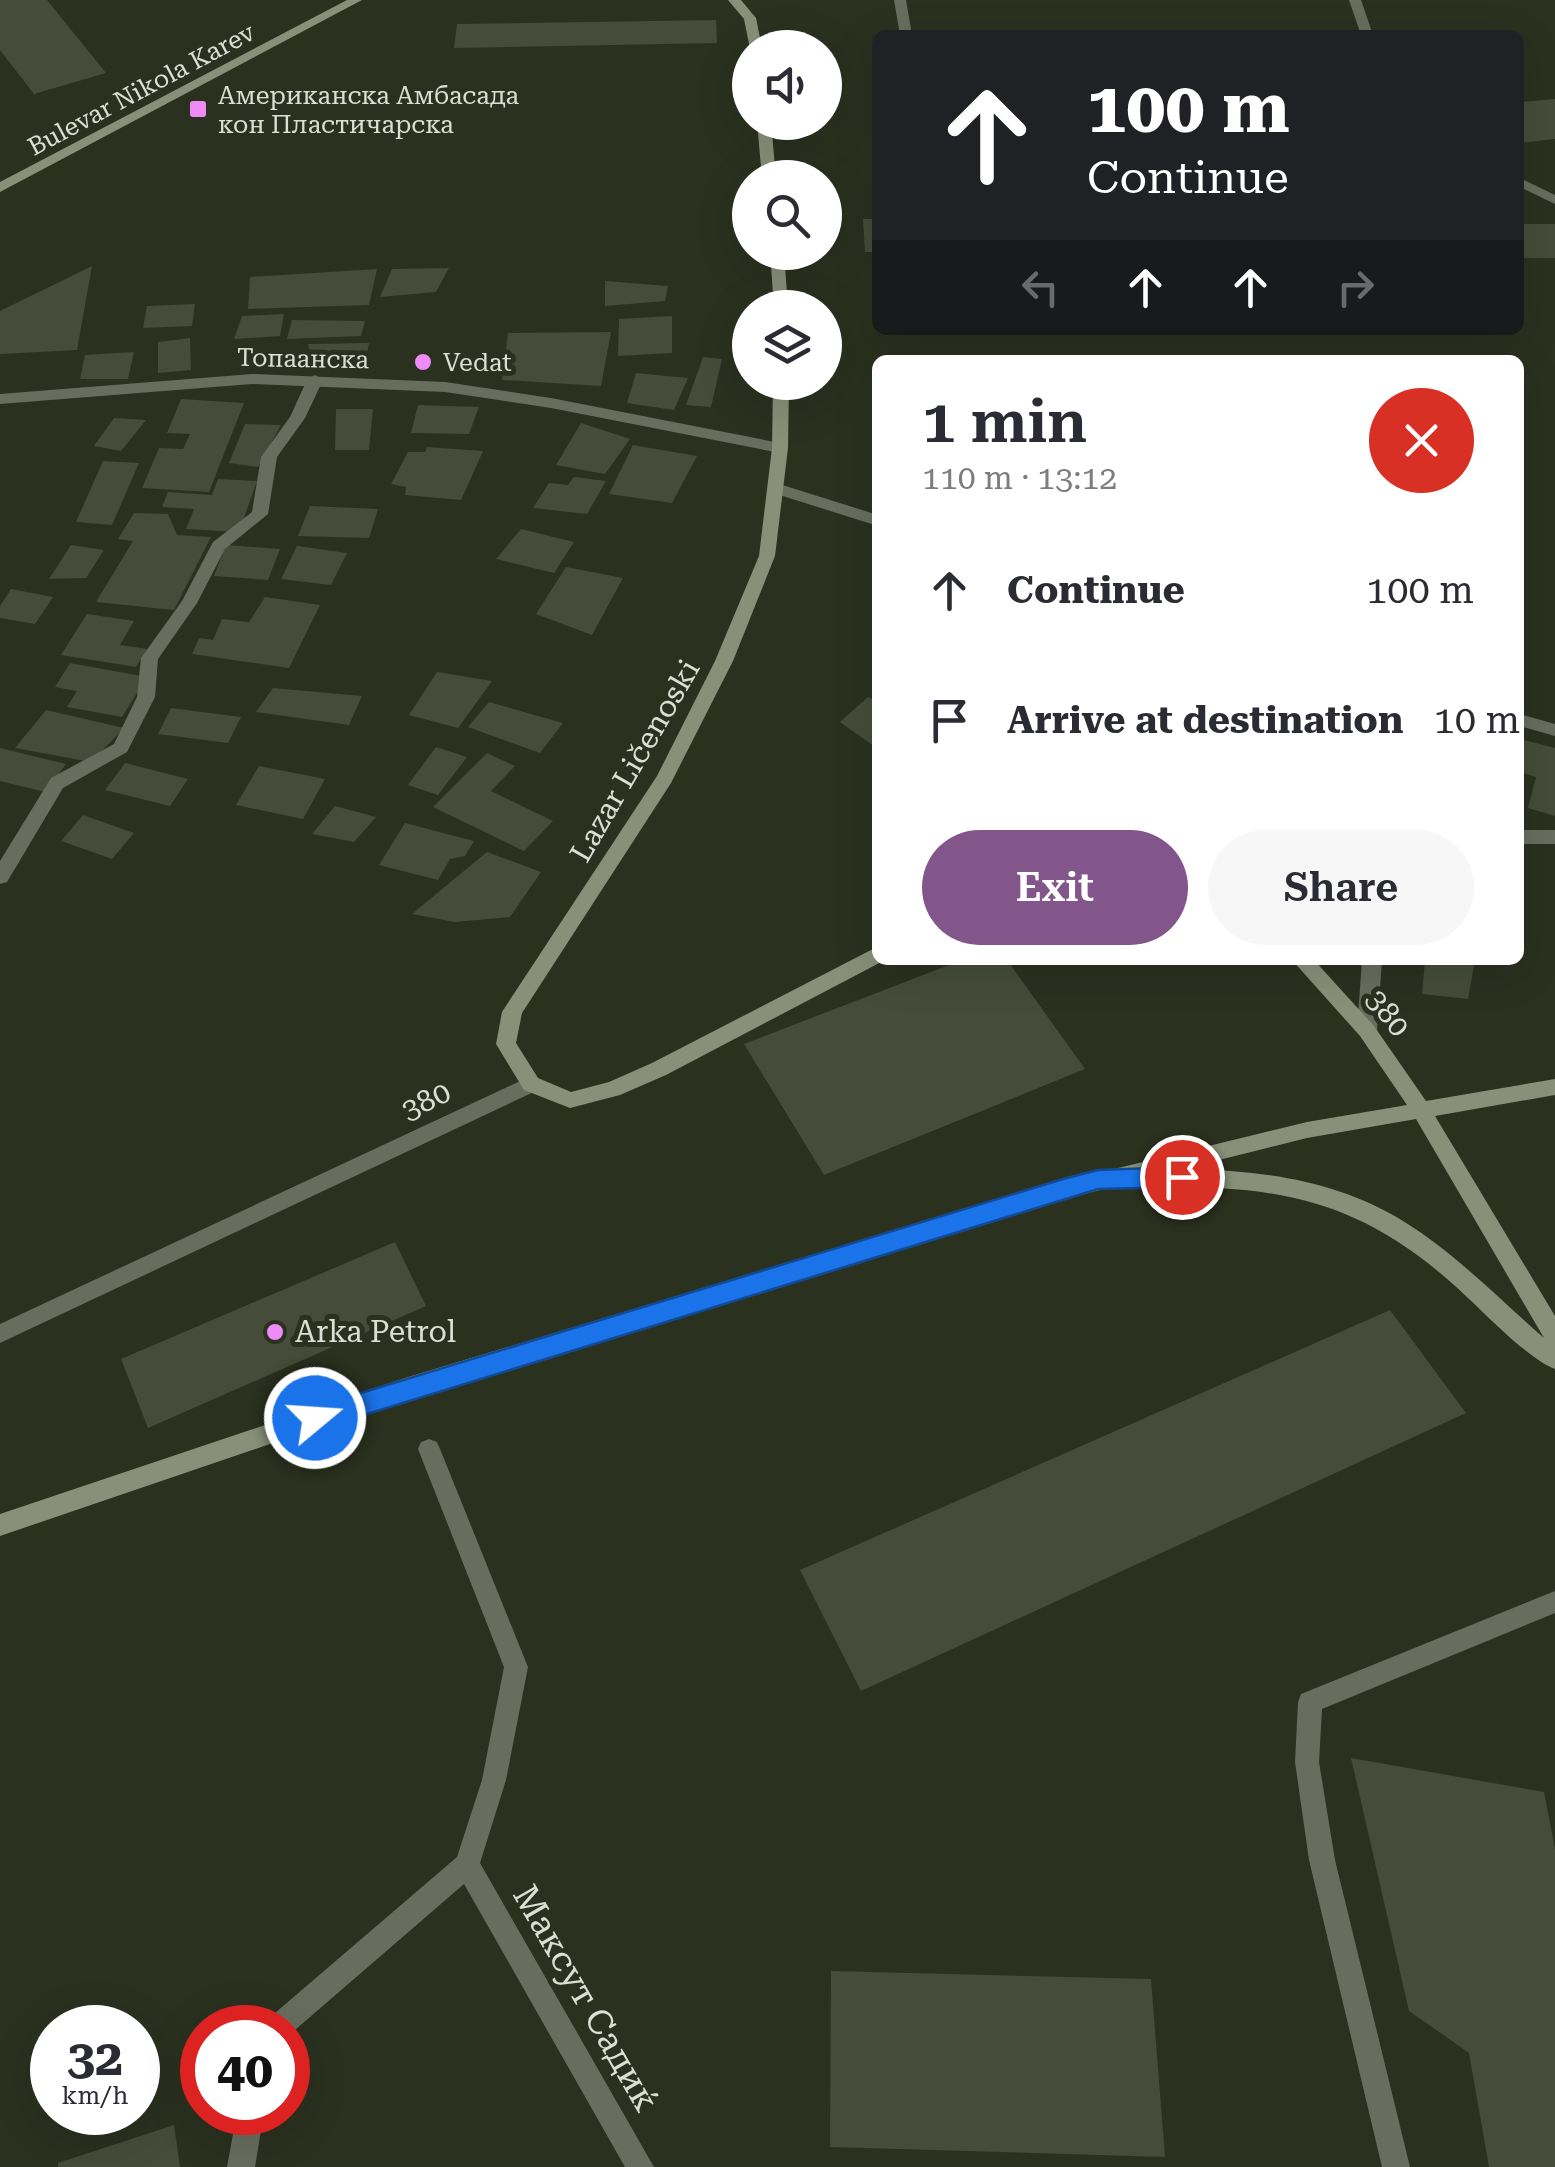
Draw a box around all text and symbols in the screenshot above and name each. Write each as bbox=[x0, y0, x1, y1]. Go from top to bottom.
street label: Bulevar Nikola Karev bbox=[23, 17, 260, 162]
map controls bbox=[732, 30, 842, 400]
button: sound bbox=[732, 30, 842, 140]
text: 100 m bbox=[1087, 67, 1290, 149]
icon: ahead bbox=[922, 70, 1052, 200]
place label: Американска Амбасада кон Пластичарска bbox=[218, 81, 520, 139]
marker: Американска Амбасада кон Пластичарска bbox=[187, 98, 209, 120]
text: Continue bbox=[1087, 151, 1289, 204]
button: search bbox=[732, 160, 842, 270]
icon: left bbox=[1013, 260, 1068, 315]
icon: ahead bbox=[1118, 260, 1173, 315]
icon: ahead bbox=[1223, 260, 1278, 315]
icon: right bbox=[1328, 260, 1383, 315]
button: layers bbox=[732, 290, 842, 400]
street label: Топаанска bbox=[237, 343, 370, 374]
place label: Vedat bbox=[443, 348, 512, 377]
marker: Vedat bbox=[412, 351, 434, 373]
text: 1 min bbox=[922, 386, 1087, 457]
button: close bbox=[1369, 388, 1474, 493]
text: 110 m · 13:12 bbox=[922, 459, 1117, 497]
icon: ahead bbox=[922, 563, 977, 618]
text: Continue bbox=[1007, 568, 1185, 612]
text: 100 m bbox=[1366, 568, 1474, 612]
street label: Lazar Ličenoski bbox=[563, 654, 707, 868]
icon: arrive bbox=[922, 693, 977, 748]
text: Arrive at destination bbox=[1007, 698, 1403, 742]
text: 10 m bbox=[1433, 698, 1520, 742]
button: Exit bbox=[922, 830, 1188, 945]
button: Share bbox=[1208, 830, 1474, 945]
street label: 380 bbox=[1359, 982, 1418, 1043]
street label: 380 bbox=[395, 1074, 456, 1127]
pin bbox=[1140, 1135, 1225, 1220]
icon: arrive bbox=[1155, 1150, 1210, 1205]
place label: Arka Petrol bbox=[295, 1314, 456, 1349]
marker: Arka Petrol bbox=[264, 1321, 286, 1343]
position arrow bbox=[263, 1366, 367, 1470]
street label: Максут Садиќ bbox=[504, 1878, 667, 2119]
speed limit sign: 40 bbox=[180, 2005, 310, 2135]
text: 32 bbox=[67, 2029, 123, 2087]
text: km/h bbox=[62, 2081, 128, 2110]

